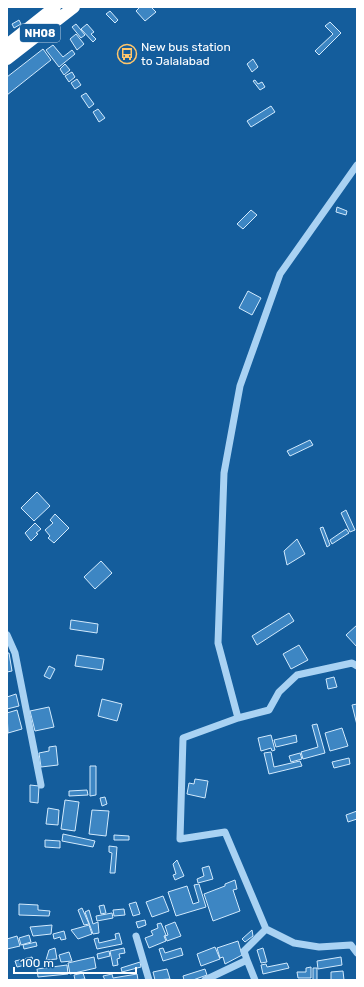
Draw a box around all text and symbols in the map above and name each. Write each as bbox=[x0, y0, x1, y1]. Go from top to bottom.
road number: NH08 bbox=[20, 24, 60, 42]
place label: New bus station to Jalalabad bbox=[141, 40, 231, 68]
bus stop icon: New bus station to Jalalabad bbox=[116, 43, 138, 65]
scale bar bbox=[14, 949, 136, 975]
text: 100 m bbox=[20, 956, 54, 970]

